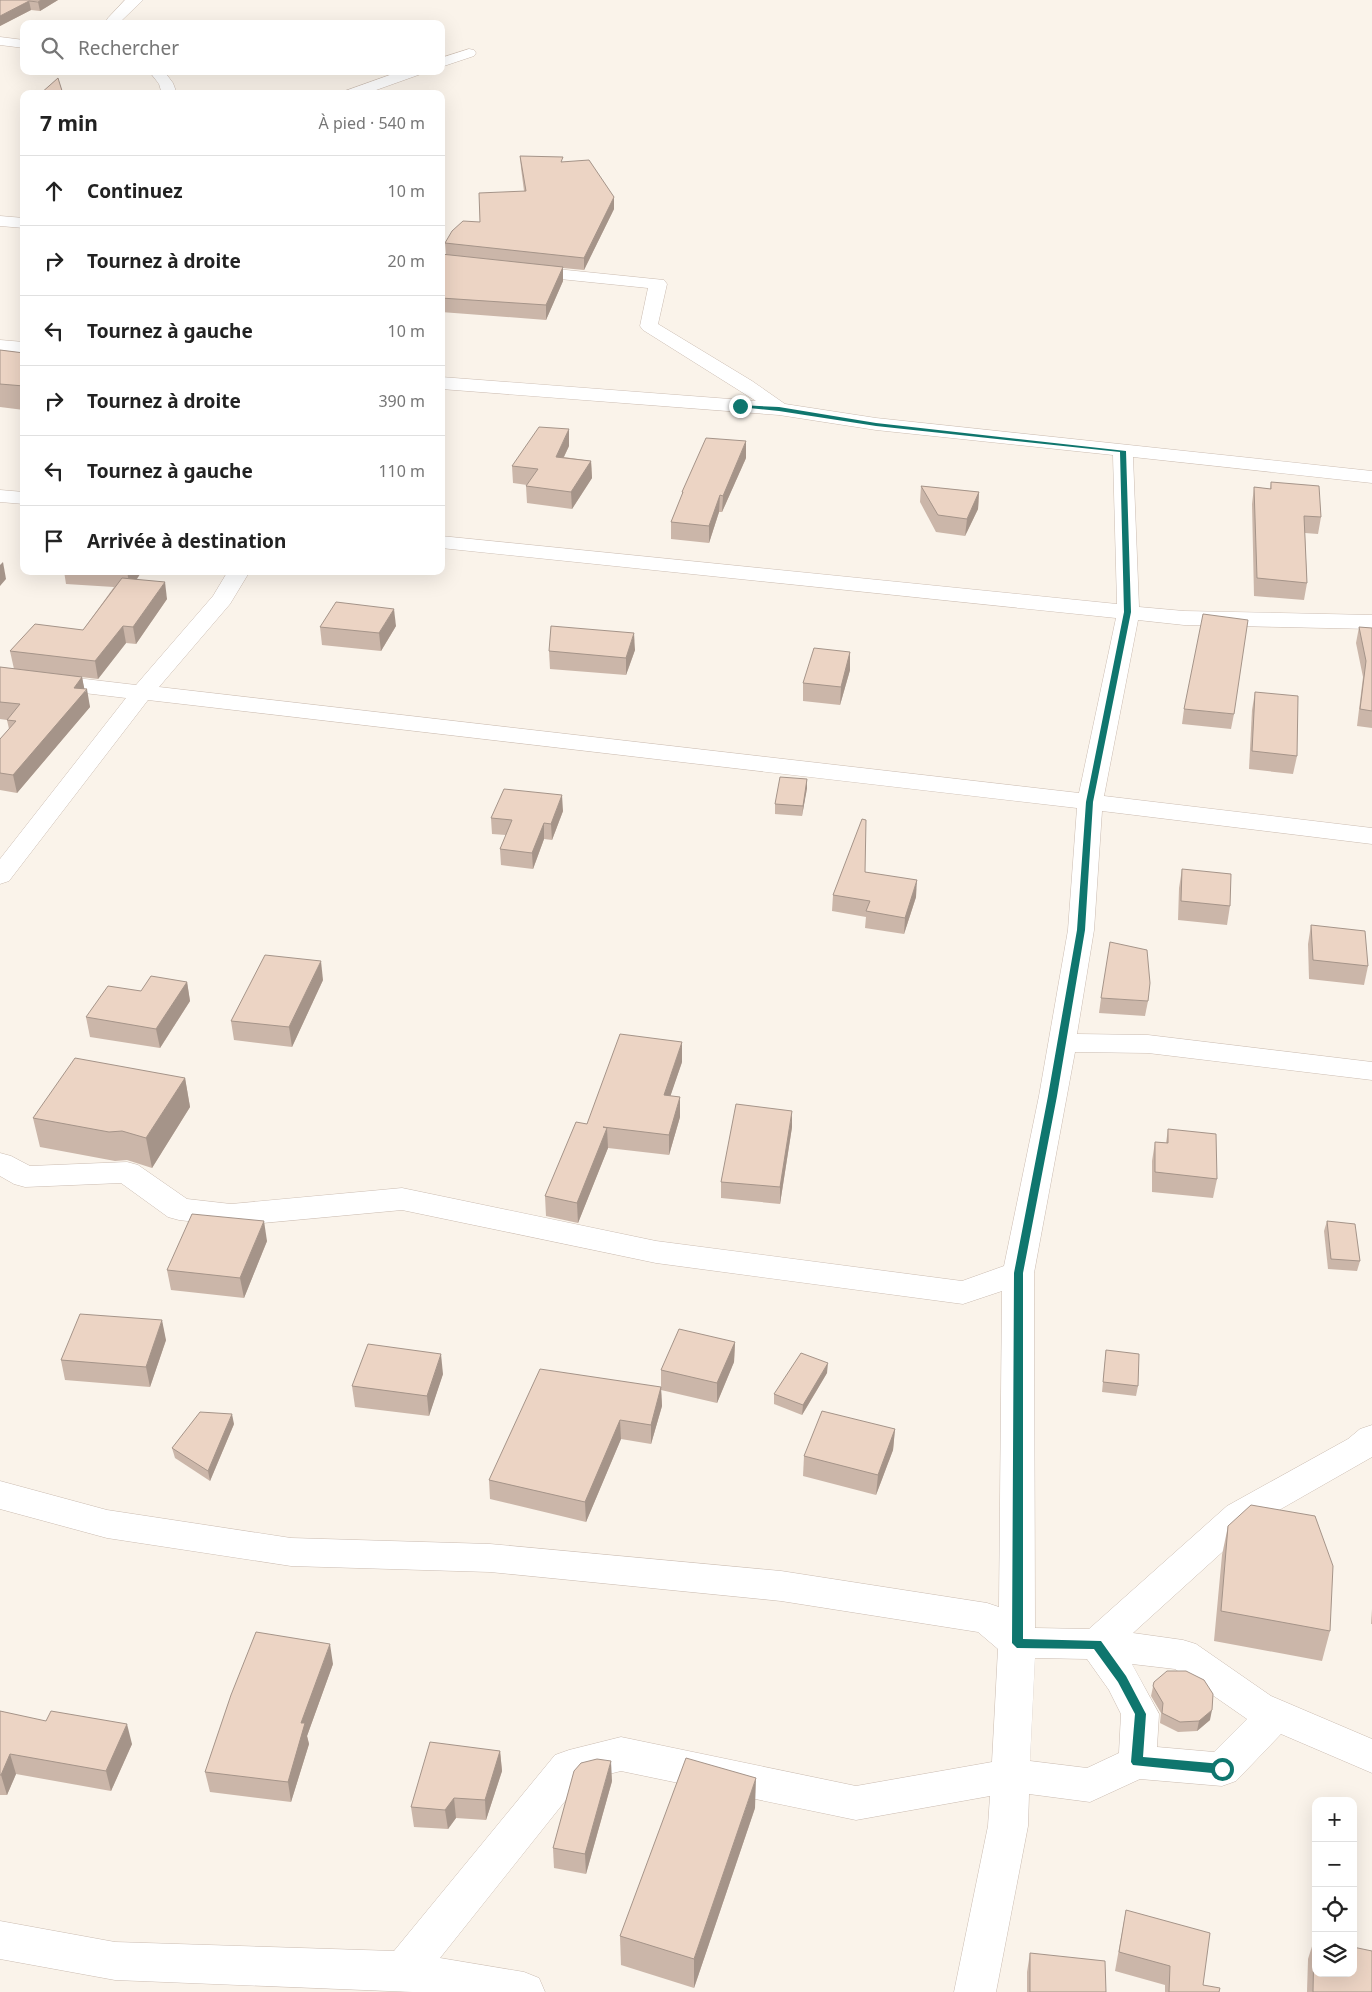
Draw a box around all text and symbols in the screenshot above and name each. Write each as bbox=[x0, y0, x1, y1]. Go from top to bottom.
search box bbox=[20, 20, 445, 75]
icon: search bbox=[38, 34, 66, 62]
text: Rechercher bbox=[78, 35, 179, 61]
text: 7 min bbox=[40, 109, 98, 137]
text: À pied · 540 m bbox=[319, 112, 425, 134]
icon: ahead bbox=[40, 177, 68, 205]
text: Continuez bbox=[87, 178, 183, 204]
text: 10 m bbox=[388, 180, 425, 202]
icon: right bbox=[40, 247, 68, 275]
text: Tournez à droite bbox=[87, 248, 241, 274]
text: 20 m bbox=[388, 250, 425, 272]
icon: left bbox=[40, 317, 68, 345]
text: Tournez à gauche bbox=[87, 318, 253, 344]
text: 10 m bbox=[388, 320, 425, 342]
icon: right bbox=[40, 387, 68, 415]
text: Tournez à droite bbox=[87, 388, 241, 414]
text: 390 m bbox=[378, 390, 425, 412]
route end bbox=[729, 395, 752, 418]
icon: left bbox=[40, 457, 68, 485]
text: Tournez à gauche bbox=[87, 458, 253, 484]
text: 110 m bbox=[378, 460, 425, 482]
icon: arrive bbox=[40, 527, 68, 555]
text: Arrivée à destination bbox=[87, 528, 286, 554]
route start bbox=[1211, 1758, 1234, 1781]
map controls bbox=[1312, 1797, 1357, 1977]
button: + bbox=[1312, 1797, 1357, 1842]
button: − bbox=[1312, 1842, 1357, 1887]
button: locate bbox=[1312, 1887, 1357, 1932]
button: layers bbox=[1312, 1932, 1357, 1977]

